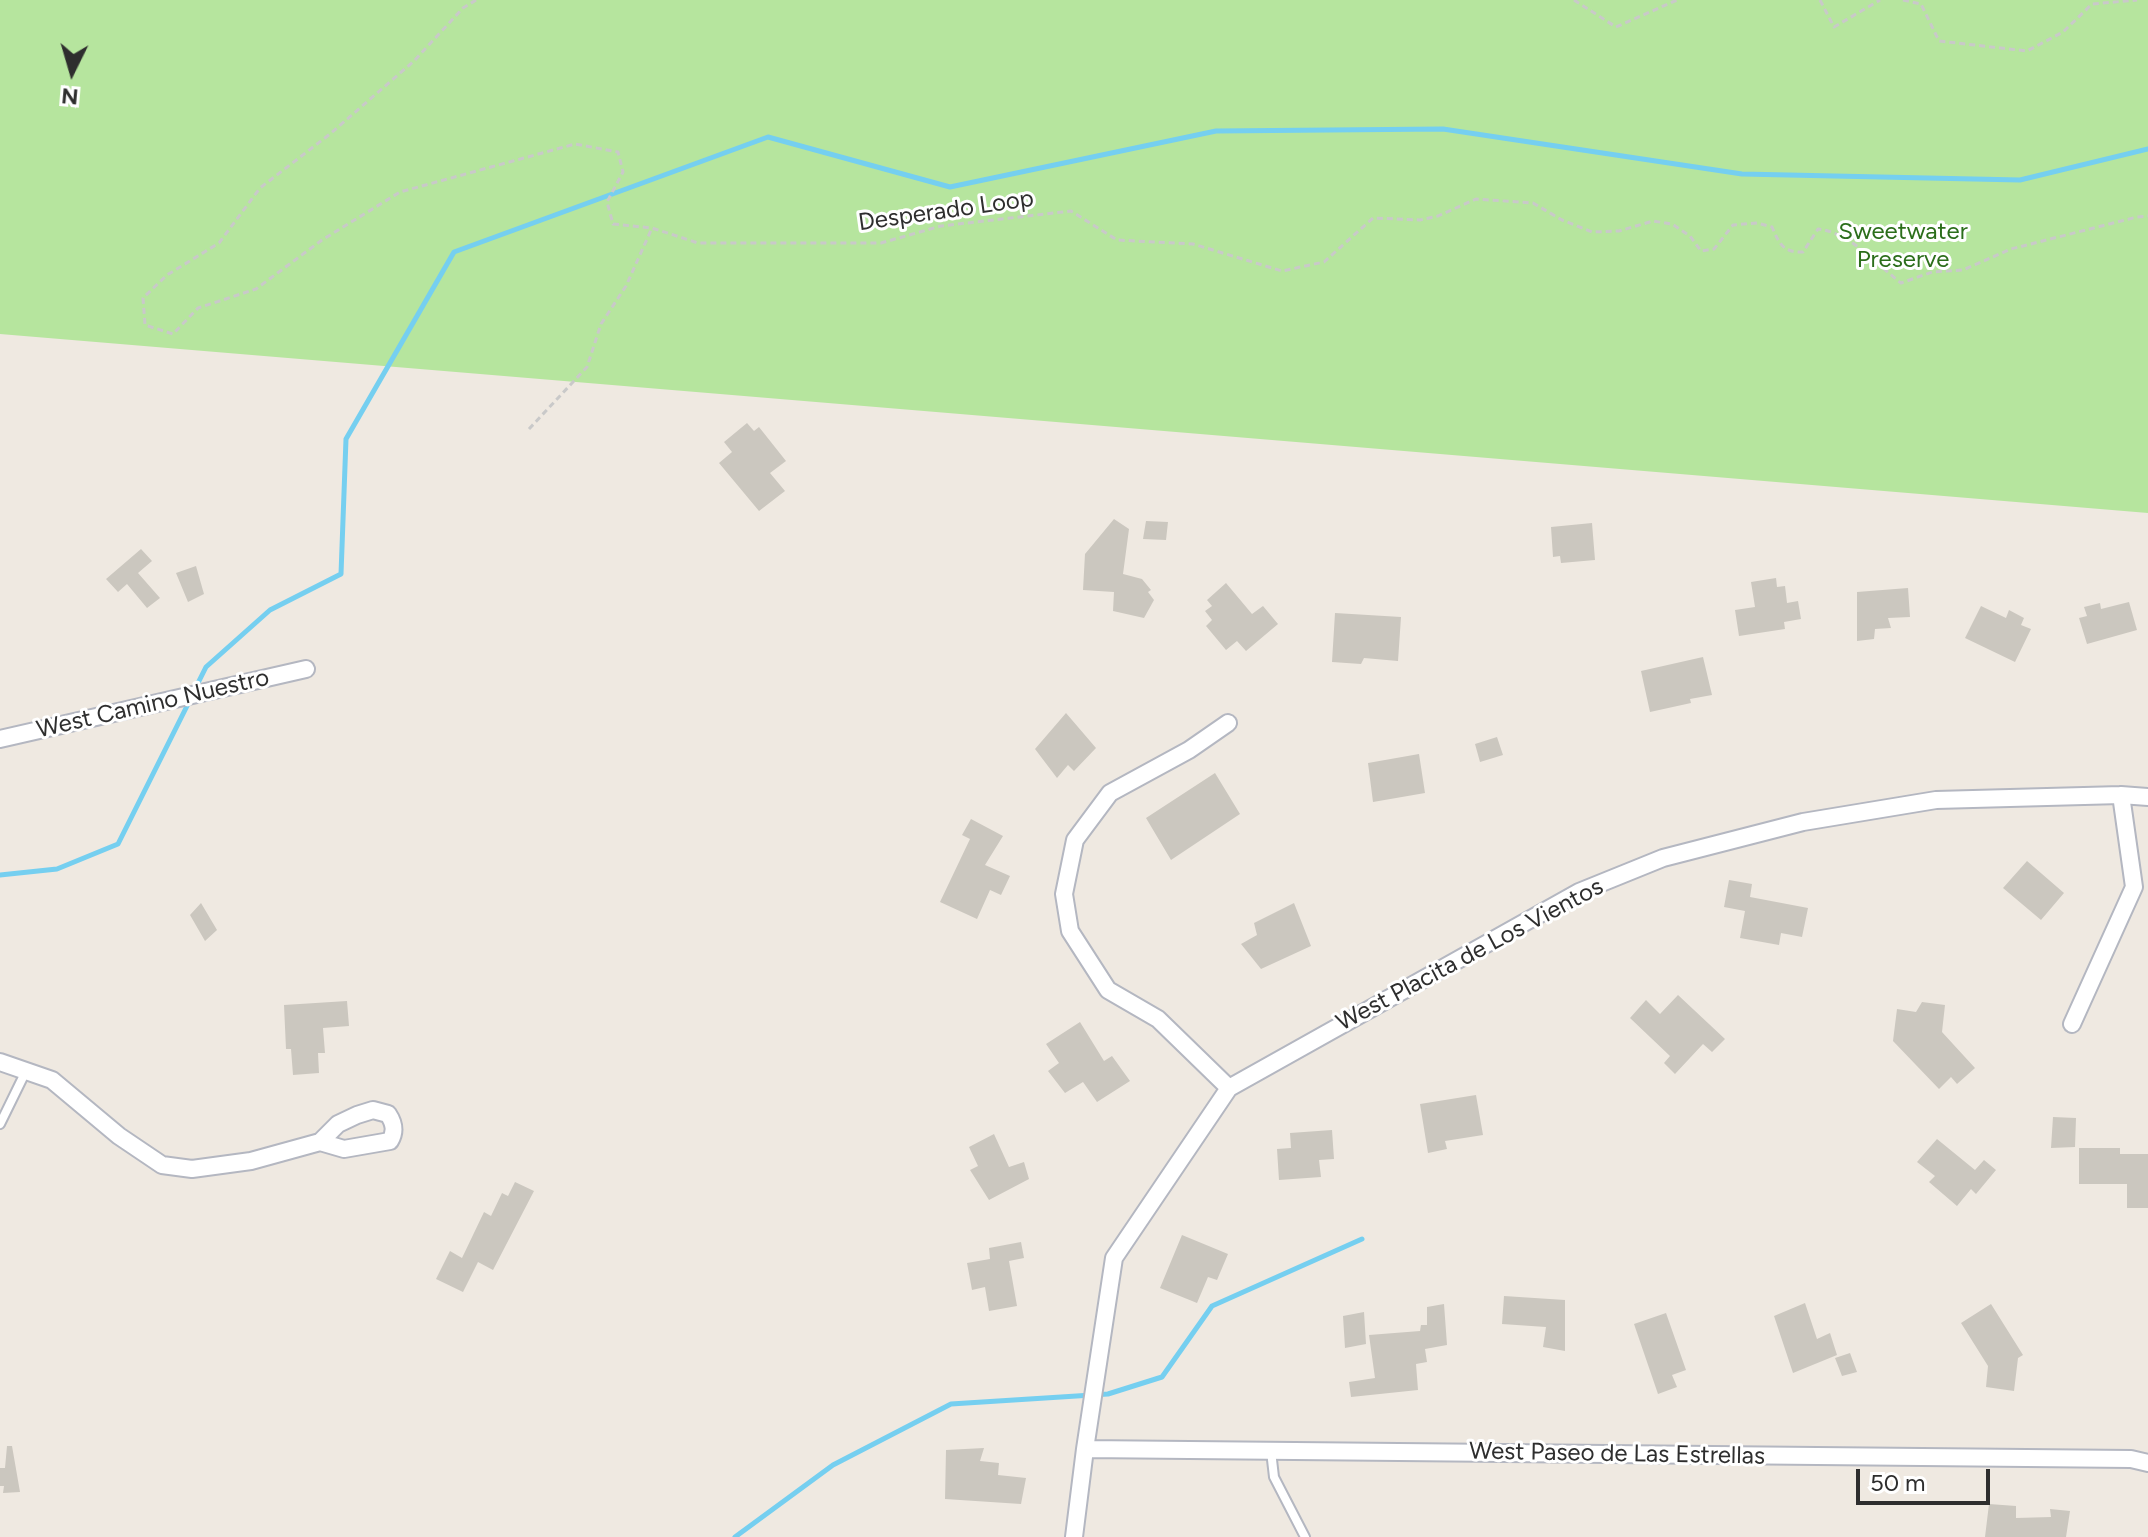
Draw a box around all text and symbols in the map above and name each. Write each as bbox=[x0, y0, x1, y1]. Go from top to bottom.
north arrow bbox=[32, 32, 112, 112]
text: N bbox=[60, 82, 80, 111]
street label: Desperado Loop bbox=[856, 184, 1036, 238]
park label: Sweetwater Preserve bbox=[1838, 218, 1968, 274]
street label: West Camino Nuestro bbox=[34, 663, 272, 745]
street label: West Placita de Los Vientos bbox=[1332, 872, 1608, 1038]
street label: West Paseo de Las Estrellas bbox=[1469, 1437, 1765, 1471]
scale bar bbox=[1860, 1453, 1994, 1503]
text: 50 m bbox=[1870, 1468, 1926, 1497]

